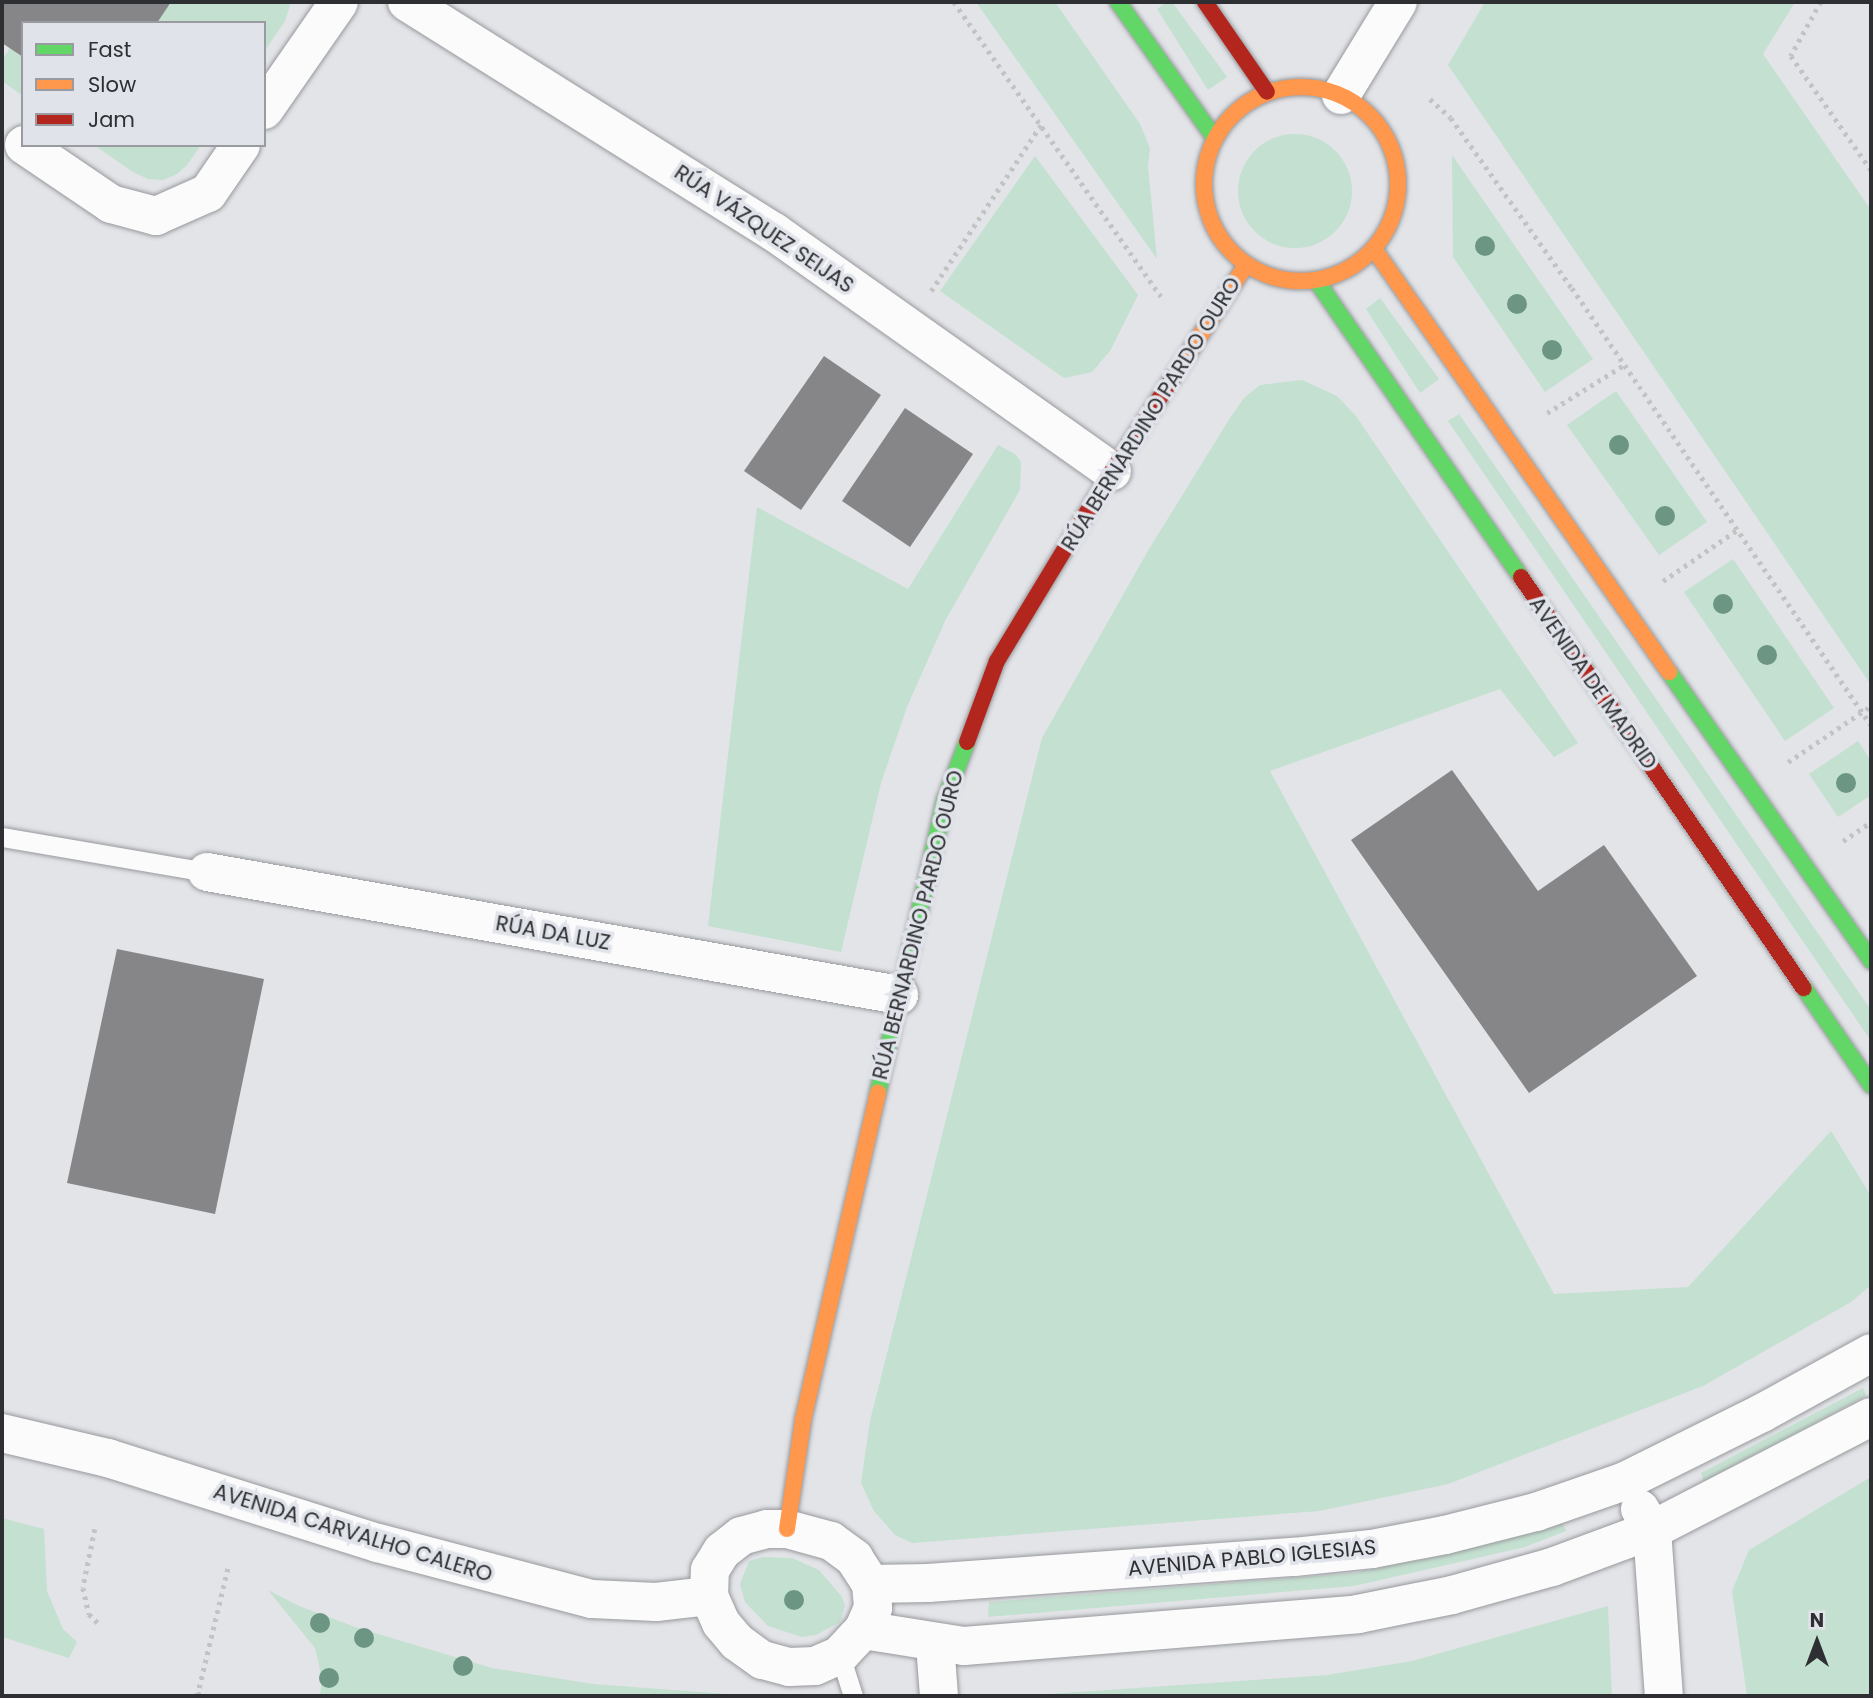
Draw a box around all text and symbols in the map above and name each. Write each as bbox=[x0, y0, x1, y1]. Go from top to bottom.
legend bbox=[21, 21, 266, 147]
text: Fast bbox=[88, 35, 131, 64]
text: Slow bbox=[88, 70, 136, 99]
text: Jam bbox=[88, 105, 135, 134]
street label: RÚA VÁZQUEZ SEIJAS bbox=[670, 160, 858, 298]
street label: RÚA BERNARDINO PARDO OURO bbox=[1056, 273, 1246, 555]
street label: AVENIDA DE MADRID bbox=[1524, 592, 1662, 774]
street label: RÚA BERNARDINO PARDO OURO bbox=[867, 768, 969, 1082]
street label: RÚA DA LUZ bbox=[494, 911, 612, 955]
street label: AVENIDA CARVALHO CALERO bbox=[210, 1479, 496, 1587]
street label: AVENIDA PABLO IGLESIAS bbox=[1127, 1535, 1377, 1581]
north arrow bbox=[1782, 1607, 1852, 1677]
text: N bbox=[1810, 1607, 1824, 1634]

